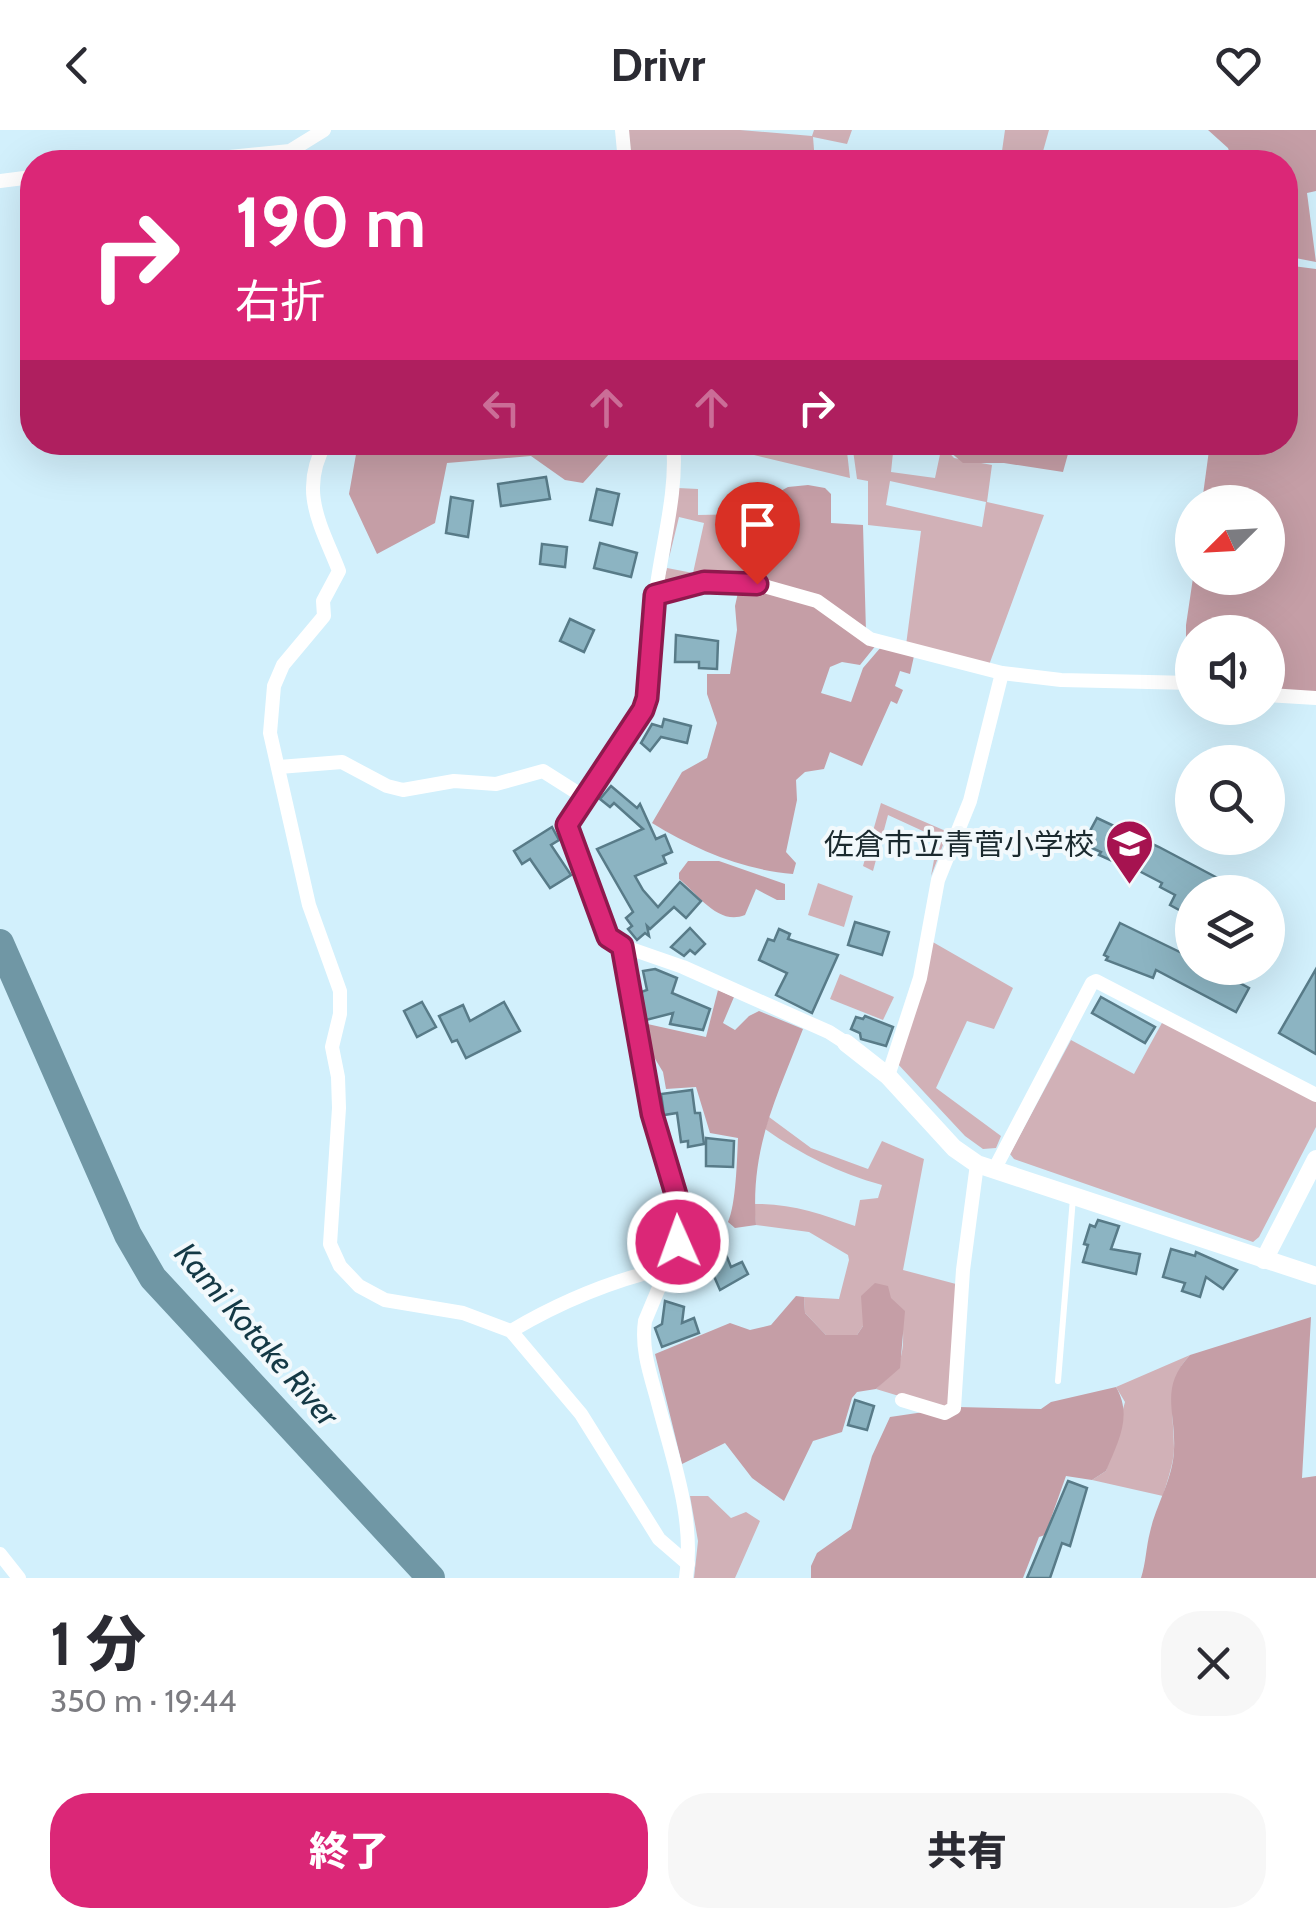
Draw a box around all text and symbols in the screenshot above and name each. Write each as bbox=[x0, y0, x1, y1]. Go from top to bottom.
icon: back bbox=[50, 38, 105, 93]
text: Drivr bbox=[611, 38, 705, 92]
icon: heart bbox=[1211, 38, 1266, 93]
text: 190 m bbox=[235, 179, 426, 265]
icon: right bbox=[70, 190, 200, 320]
text: 右折 bbox=[235, 274, 325, 328]
icon: left bbox=[474, 380, 529, 435]
icon: ahead bbox=[579, 380, 634, 435]
icon: ahead bbox=[684, 380, 739, 435]
icon: right bbox=[789, 380, 844, 435]
pin bbox=[715, 482, 800, 585]
north arrow bbox=[1175, 485, 1285, 595]
map controls bbox=[1175, 485, 1285, 985]
icon: arrive bbox=[730, 497, 785, 552]
button: sound bbox=[1175, 615, 1285, 725]
button: search bbox=[1175, 745, 1285, 855]
school or university icon: 佐倉市立青菅小学校 bbox=[1103, 818, 1155, 886]
place label: 佐倉市立青菅小学校 bbox=[824, 826, 1094, 863]
button: layers bbox=[1175, 875, 1285, 985]
position arrow bbox=[626, 1190, 730, 1294]
water label: Kami Kotake River bbox=[167, 1234, 348, 1435]
text: 1 分 bbox=[50, 1607, 146, 1680]
button: close bbox=[1161, 1611, 1266, 1716]
text: 350 m · 19:44 bbox=[50, 1681, 237, 1720]
button: 終了 bbox=[50, 1793, 648, 1908]
button: 共有 bbox=[668, 1793, 1266, 1908]

